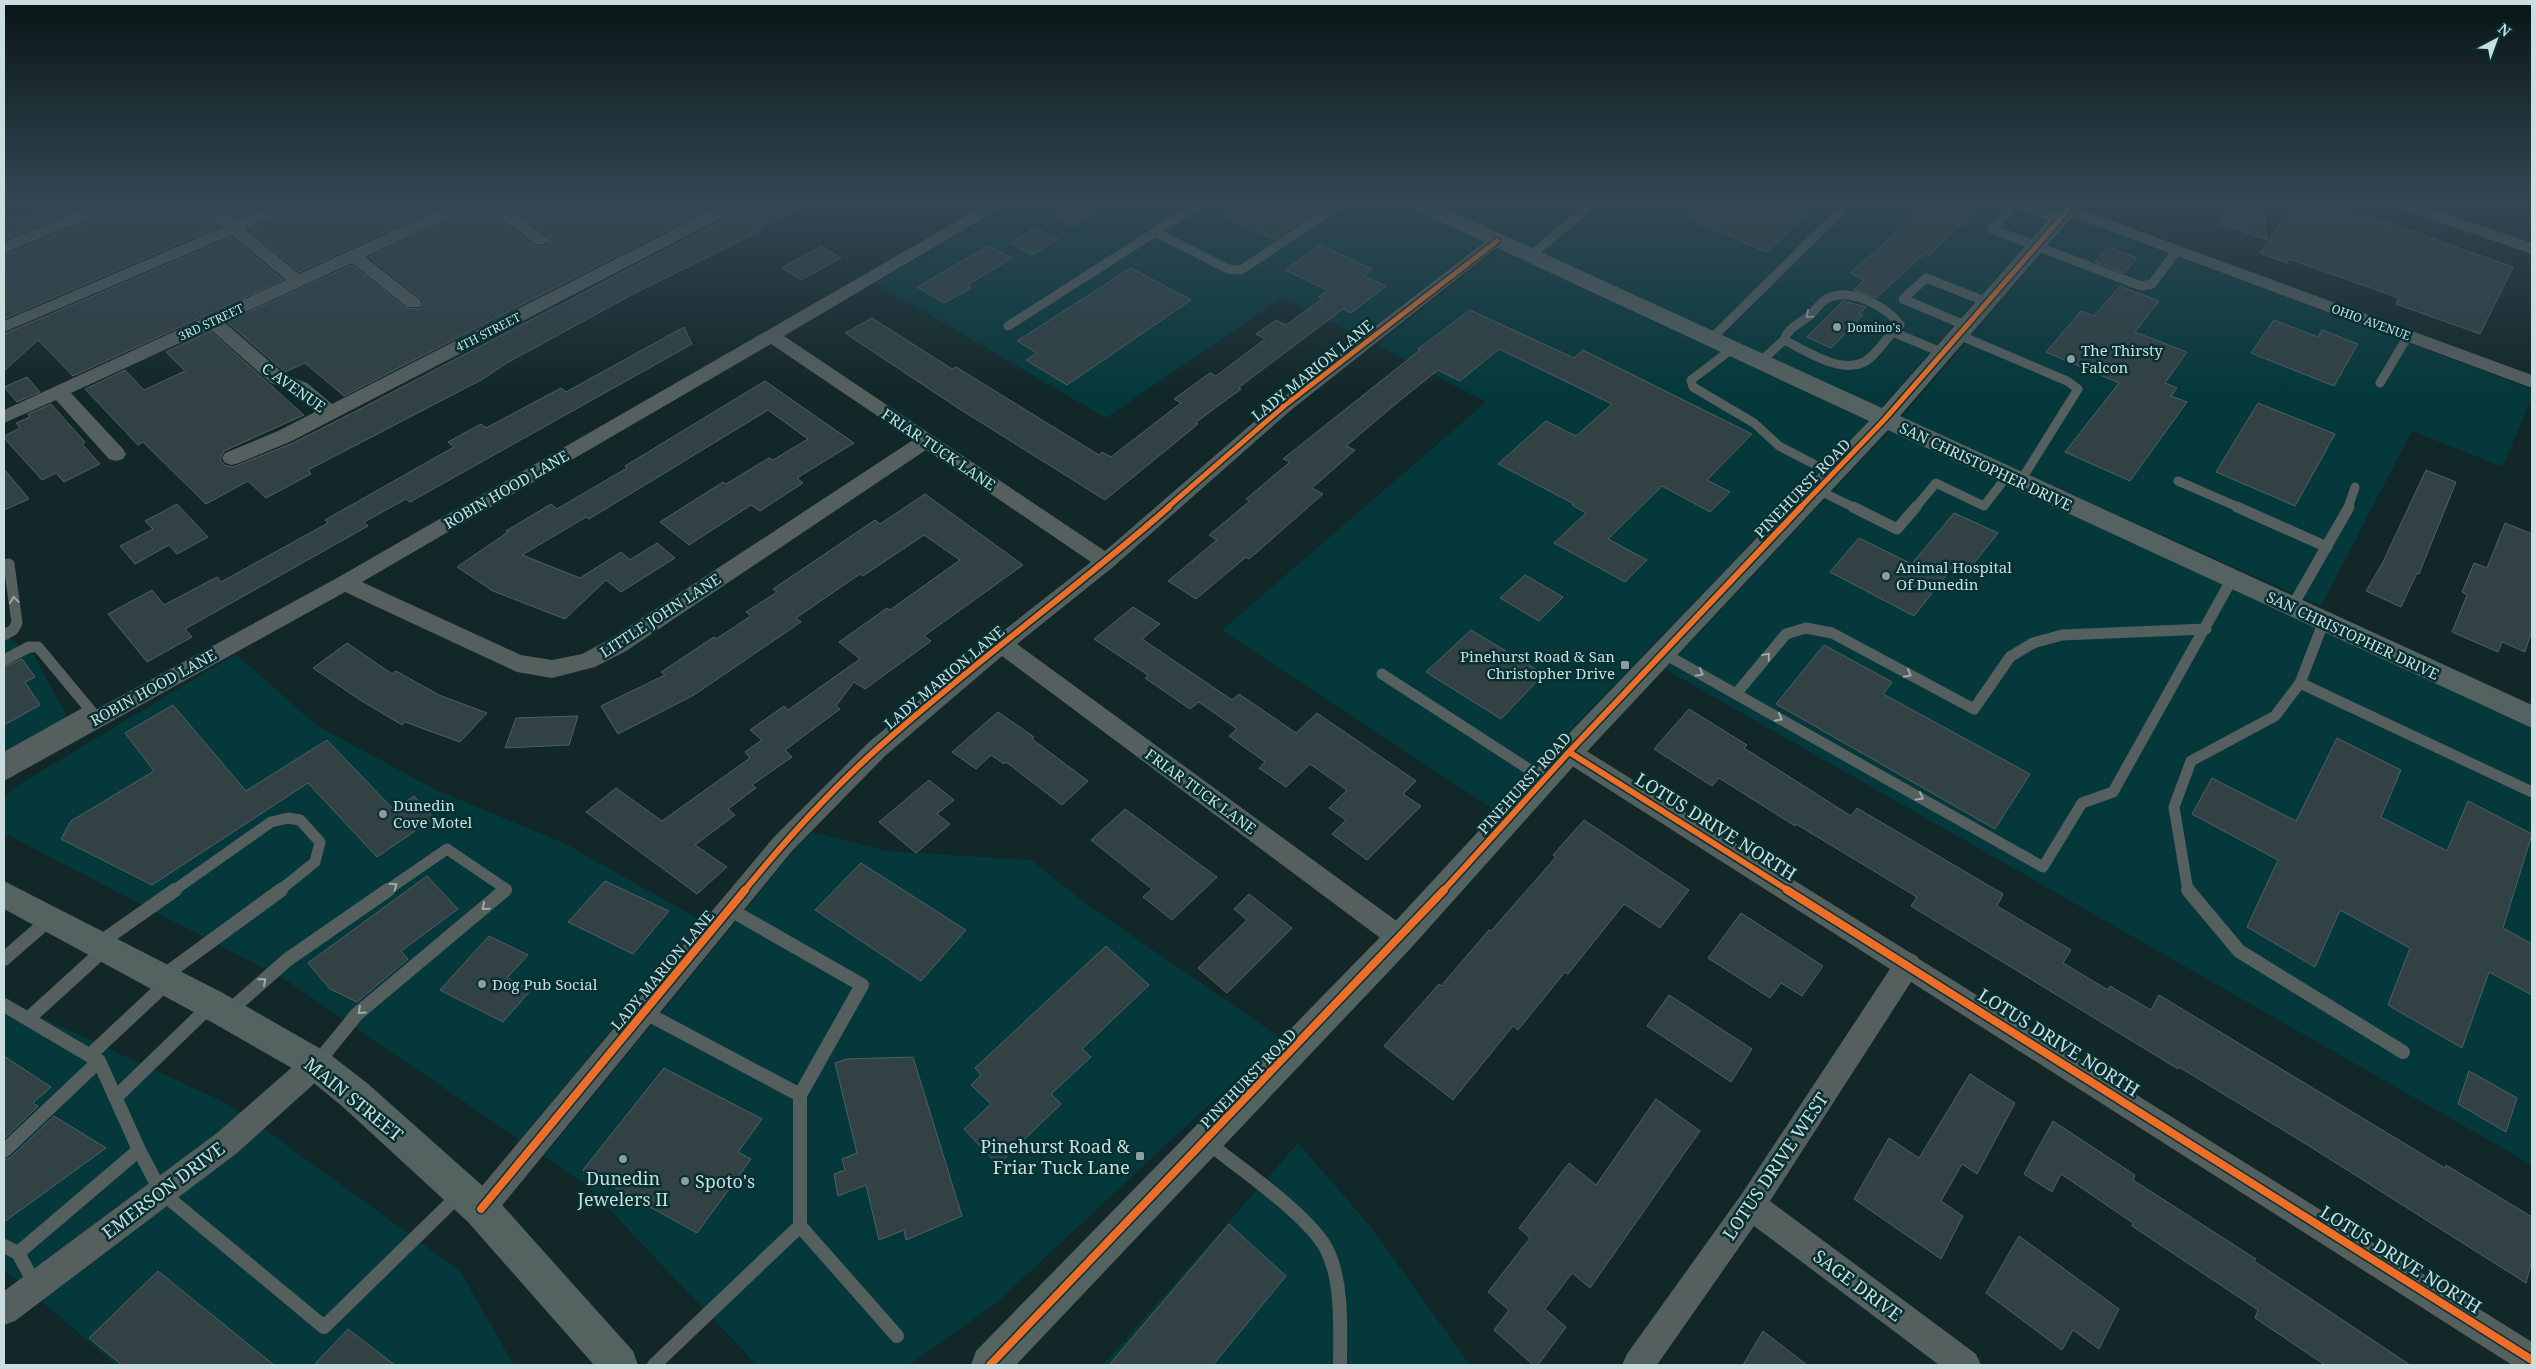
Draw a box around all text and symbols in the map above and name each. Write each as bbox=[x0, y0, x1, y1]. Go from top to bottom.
north arrow bbox=[2471, 15, 2521, 65]
text: N bbox=[2494, 19, 2515, 41]
street label: 3RD STREET bbox=[176, 299, 247, 345]
street label: OHIO AVENUE bbox=[2329, 300, 2413, 344]
street label: 4TH STREET bbox=[453, 308, 524, 356]
one-way arrow bbox=[1806, 310, 1815, 319]
street label: LADY MARION LANE bbox=[1247, 315, 1377, 425]
place label: Domino's bbox=[1847, 319, 1901, 336]
marker: Domino's bbox=[1831, 321, 1843, 333]
place label: The Thirsty Falcon bbox=[2081, 340, 2163, 377]
marker: The Thirsty Falcon bbox=[2065, 353, 2077, 365]
street label: C AVENUE bbox=[258, 358, 330, 416]
street label: FRIAR TUCK LANE bbox=[878, 404, 1000, 494]
street label: SAN CHRISTOPHER DRIVE bbox=[1897, 417, 2075, 515]
street label: PINEHURST ROAD bbox=[1749, 434, 1855, 542]
street label: ROBIN HOOD LANE bbox=[440, 445, 572, 533]
place label: Animal Hospital Of Dunedin bbox=[1896, 557, 2012, 594]
street label: LITTLE JOHN LANE bbox=[596, 568, 724, 662]
marker: Animal Hospital Of Dunedin bbox=[1880, 570, 1892, 582]
street label: SAN CHRISTOPHER DRIVE bbox=[2264, 586, 2442, 684]
one-way arrow bbox=[9, 596, 20, 604]
street label: LADY MARION LANE bbox=[880, 621, 1008, 733]
street label: ROBIN HOOD LANE bbox=[86, 644, 220, 730]
place label: Pinehurst Road & San Christopher Drive bbox=[1460, 646, 1615, 683]
one-way arrow bbox=[1762, 653, 1770, 662]
marker: Pinehurst Road & San Christopher Drive bbox=[1619, 659, 1631, 671]
one-way arrow bbox=[1694, 667, 1703, 677]
one-way arrow bbox=[1903, 668, 1912, 678]
one-way arrow bbox=[1773, 711, 1782, 721]
street label: PINEHURST ROAD bbox=[1473, 728, 1575, 838]
street label: FRIAR TUCK LANE bbox=[1141, 744, 1261, 838]
street label: LOTUS DRIVE NORTH bbox=[1631, 767, 1801, 885]
one-way arrow bbox=[1915, 791, 1924, 801]
place label: Dunedin Cove Motel bbox=[393, 795, 473, 832]
marker: Dunedin Cove Motel bbox=[377, 808, 389, 820]
one-way arrow bbox=[389, 883, 398, 892]
one-way arrow bbox=[482, 901, 491, 909]
street label: LADY MARION LANE bbox=[606, 906, 718, 1034]
place label: Dog Pub Social bbox=[492, 974, 598, 994]
one-way arrow bbox=[257, 978, 266, 987]
marker: Dog Pub Social bbox=[476, 978, 488, 990]
street label: LOTUS DRIVE NORTH bbox=[1974, 983, 2144, 1101]
one-way arrow bbox=[357, 1005, 366, 1014]
street label: PINEHURST ROAD bbox=[1195, 1024, 1301, 1132]
street label: MAIN STREET bbox=[300, 1052, 408, 1146]
street label: LOTUS DRIVE WEST bbox=[1717, 1088, 1833, 1244]
place label: Pinehurst Road & Friar Tuck Lane bbox=[980, 1134, 1131, 1179]
street label: EMERSON DRIVE bbox=[97, 1136, 229, 1244]
marker: Pinehurst Road & Friar Tuck Lane bbox=[1134, 1150, 1146, 1162]
marker: Dunedin Jewelers II bbox=[617, 1153, 629, 1165]
place label: Dunedin Jewelers II bbox=[577, 1166, 668, 1211]
place label: Spoto's bbox=[695, 1169, 755, 1193]
marker: Spoto's bbox=[679, 1175, 691, 1187]
street label: LOTUS DRIVE NORTH bbox=[2316, 1200, 2486, 1318]
street label: SAGE DRIVE bbox=[1809, 1244, 1907, 1326]

